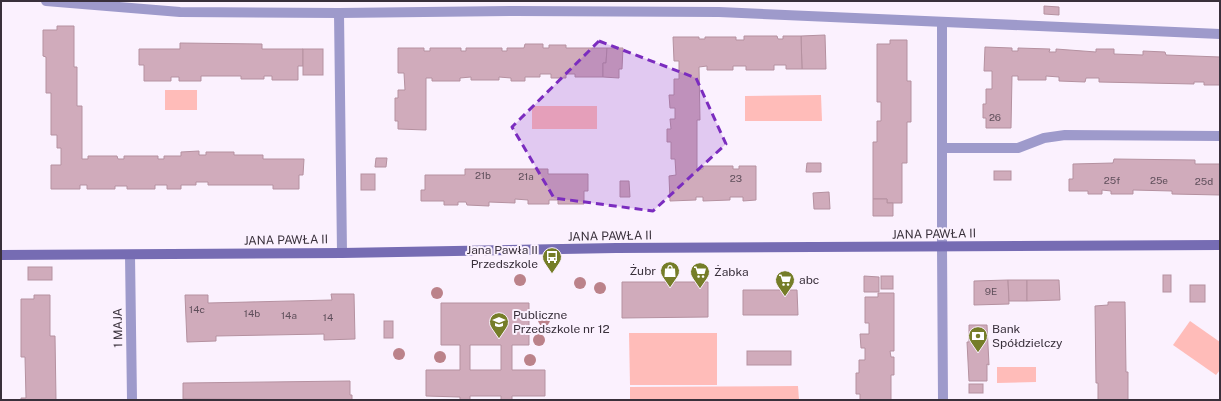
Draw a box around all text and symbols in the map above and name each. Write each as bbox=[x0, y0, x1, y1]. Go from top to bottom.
house number: 26 bbox=[989, 111, 1001, 123]
house number: 21b bbox=[475, 169, 491, 181]
house number: 21a bbox=[518, 170, 534, 182]
house number: 23 bbox=[730, 172, 742, 184]
house number: 25f bbox=[1104, 174, 1120, 186]
house number: 25e bbox=[1150, 174, 1168, 186]
house number: 25d bbox=[1195, 175, 1213, 187]
street label: JANA PAWŁA II bbox=[892, 226, 976, 242]
street label: JANA PAWŁA II bbox=[568, 228, 652, 244]
street label: JANA PAWŁA II bbox=[244, 232, 328, 248]
place label: Jana Pawła II Przedszkole bbox=[467, 243, 538, 271]
bus stop icon: Jana Pawła II Przedszkole bbox=[541, 246, 563, 274]
shop icon: Żubr bbox=[659, 260, 681, 288]
supermarket icon: Żabka bbox=[689, 261, 711, 289]
place label: Żubr bbox=[630, 264, 656, 278]
place label: Żabka bbox=[714, 265, 749, 279]
supermarket icon: abc bbox=[774, 269, 796, 297]
place label: abc bbox=[799, 273, 819, 287]
house number: 9E bbox=[985, 285, 997, 297]
house number: 14c bbox=[189, 303, 205, 315]
street label: 1 MAJA bbox=[111, 307, 125, 348]
house number: 14b bbox=[244, 307, 260, 319]
place label: Publiczne Przedszkole nr 12 bbox=[513, 308, 610, 336]
house number: 14a bbox=[281, 309, 297, 321]
house number: 14 bbox=[323, 311, 333, 323]
school or university icon: Publiczne Przedszkole nr 12 bbox=[488, 311, 510, 339]
place label: Bank Spółdzielczy bbox=[992, 322, 1063, 350]
bank icon: Bank Spółdzielczy bbox=[967, 325, 989, 353]

